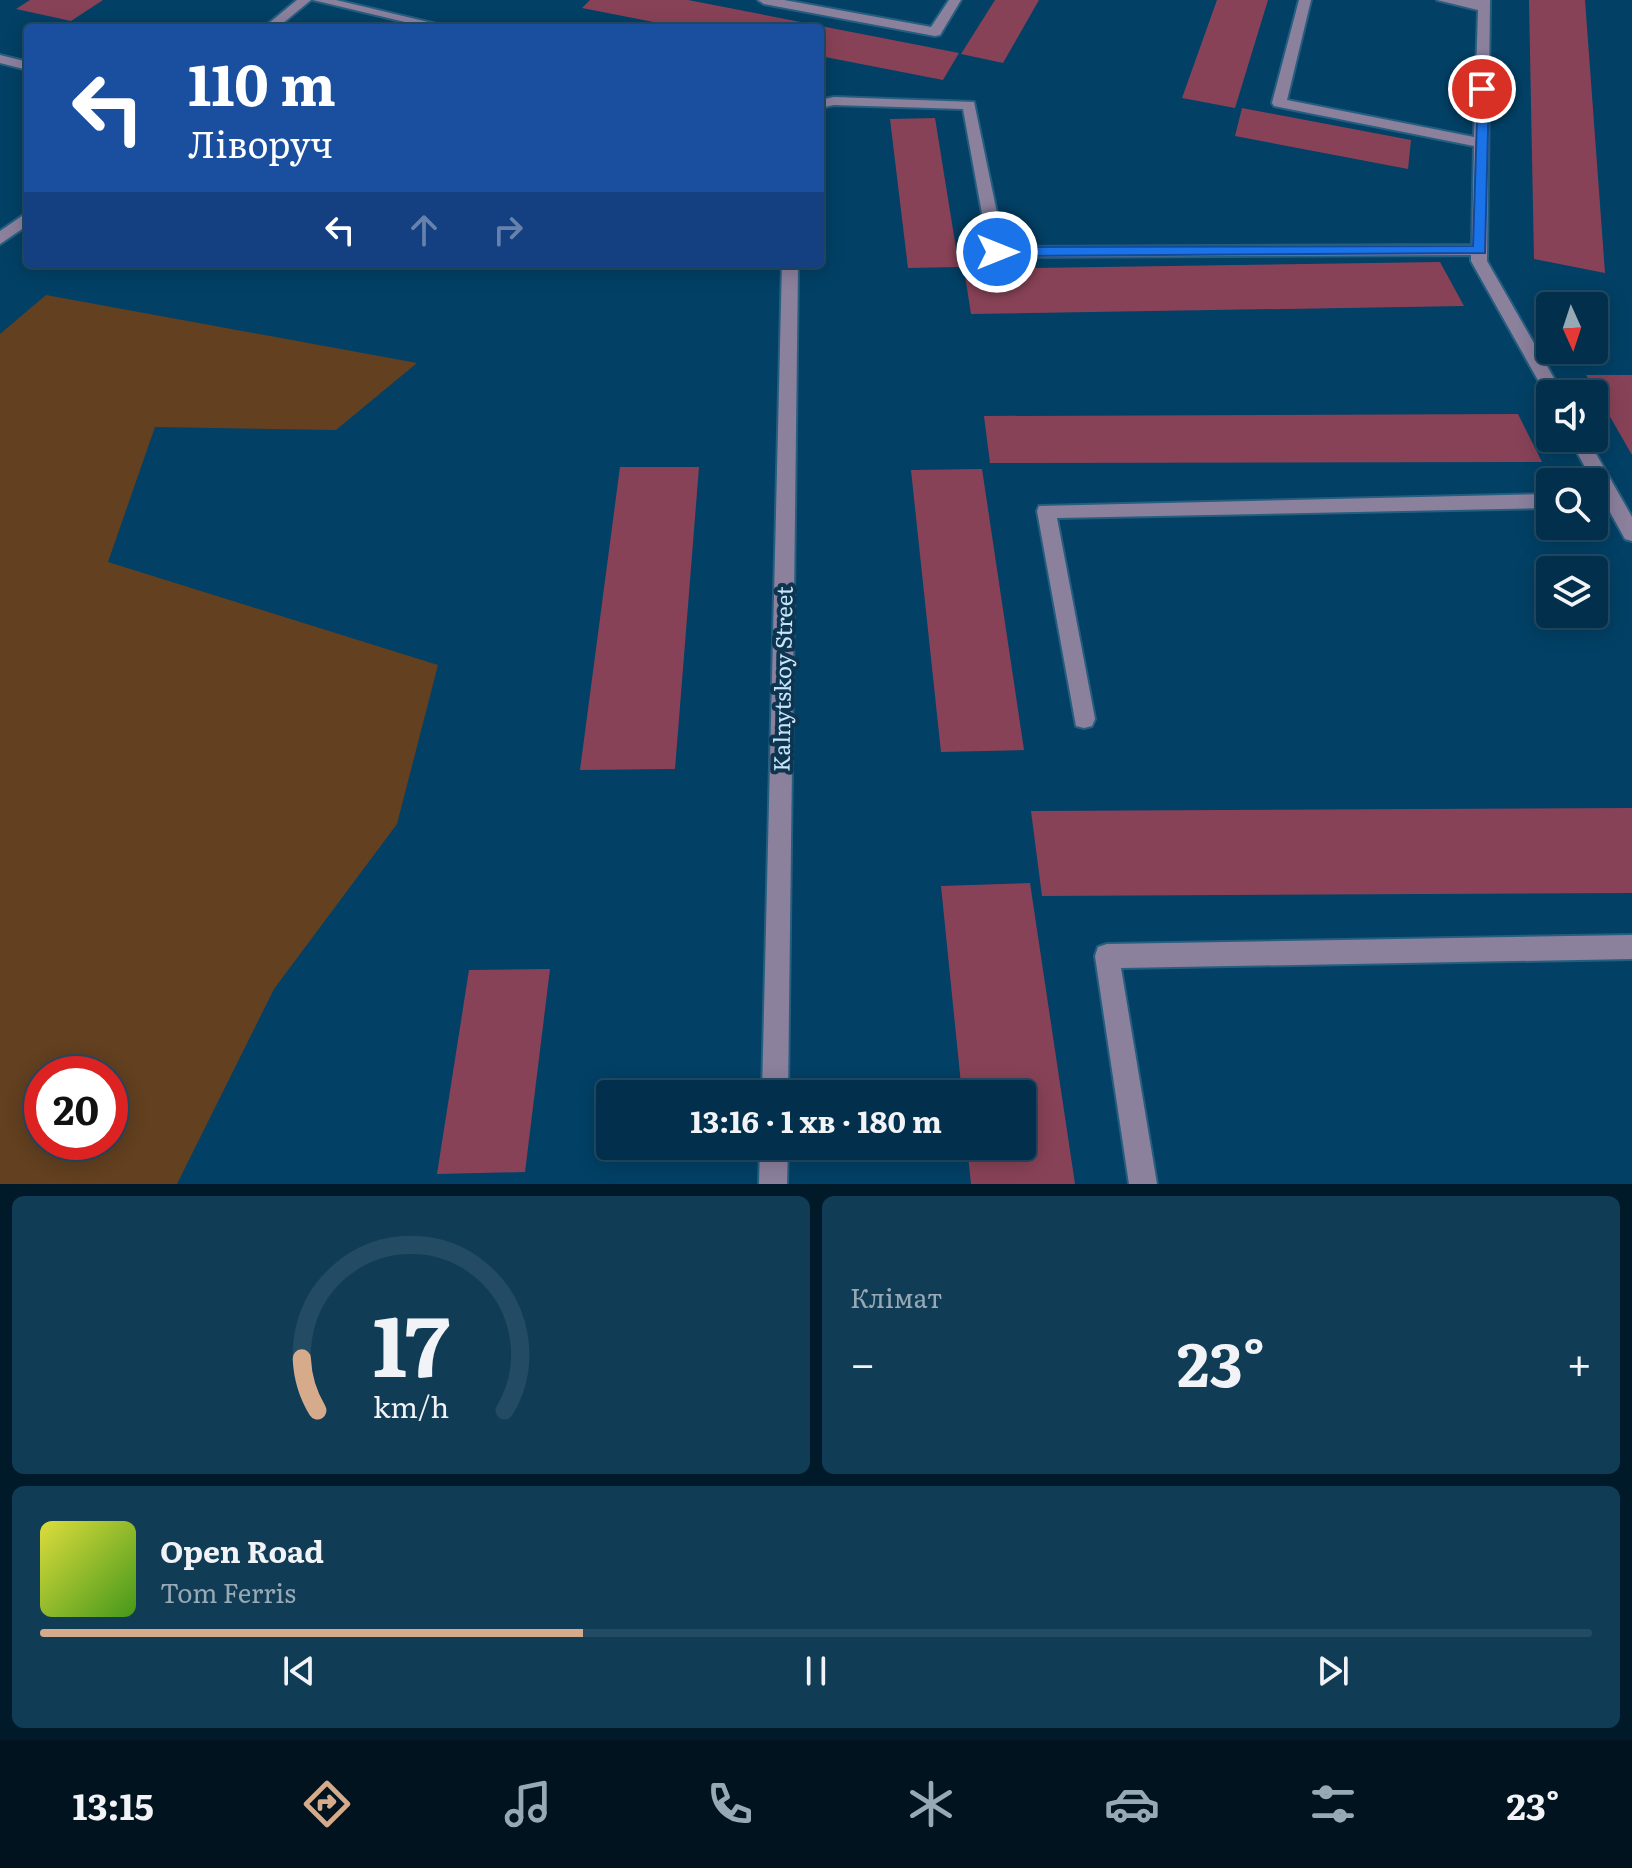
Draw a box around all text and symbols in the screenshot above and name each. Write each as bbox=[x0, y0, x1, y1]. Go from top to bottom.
text: 110 m bbox=[188, 40, 336, 123]
pin bbox=[1448, 55, 1516, 123]
icon: left bbox=[56, 56, 160, 160]
icon: arrive bbox=[1460, 67, 1504, 111]
text: Ліворуч bbox=[188, 116, 333, 169]
icon: left bbox=[318, 208, 362, 252]
icon: ahead bbox=[402, 208, 446, 252]
icon: right bbox=[486, 208, 530, 252]
position arrow bbox=[955, 210, 1039, 294]
north arrow bbox=[1536, 292, 1608, 364]
map controls bbox=[1536, 292, 1608, 628]
button: sound bbox=[1536, 380, 1608, 452]
button: search bbox=[1536, 468, 1608, 540]
button: layers bbox=[1536, 556, 1608, 628]
street label: Kalnytskoy Street bbox=[763, 586, 800, 772]
speed limit sign: 20 bbox=[24, 1056, 128, 1160]
text: 13:16 · 1 хв · 180 m bbox=[690, 1098, 942, 1142]
text: Клімат bbox=[850, 1277, 942, 1316]
text: 17 bbox=[372, 1279, 450, 1403]
text: 23° bbox=[1177, 1316, 1265, 1405]
text: − bbox=[850, 1328, 876, 1394]
text: + bbox=[1566, 1328, 1592, 1394]
text: km/h bbox=[373, 1384, 449, 1427]
text: Open Road bbox=[160, 1528, 324, 1572]
text: Tom Ferris bbox=[160, 1572, 296, 1611]
icon: previous bbox=[277, 1649, 321, 1693]
icon: pause bbox=[794, 1649, 838, 1693]
icon: next bbox=[1311, 1649, 1355, 1693]
icon: directions bbox=[299, 1776, 355, 1832]
icon: music bbox=[500, 1776, 556, 1832]
icon: phone bbox=[702, 1776, 758, 1832]
icon: climate bbox=[903, 1776, 959, 1832]
icon: car bbox=[1104, 1776, 1160, 1832]
icon: filters bbox=[1305, 1776, 1361, 1832]
text: 13:15 bbox=[73, 1778, 154, 1831]
text: 23° bbox=[1506, 1778, 1559, 1831]

